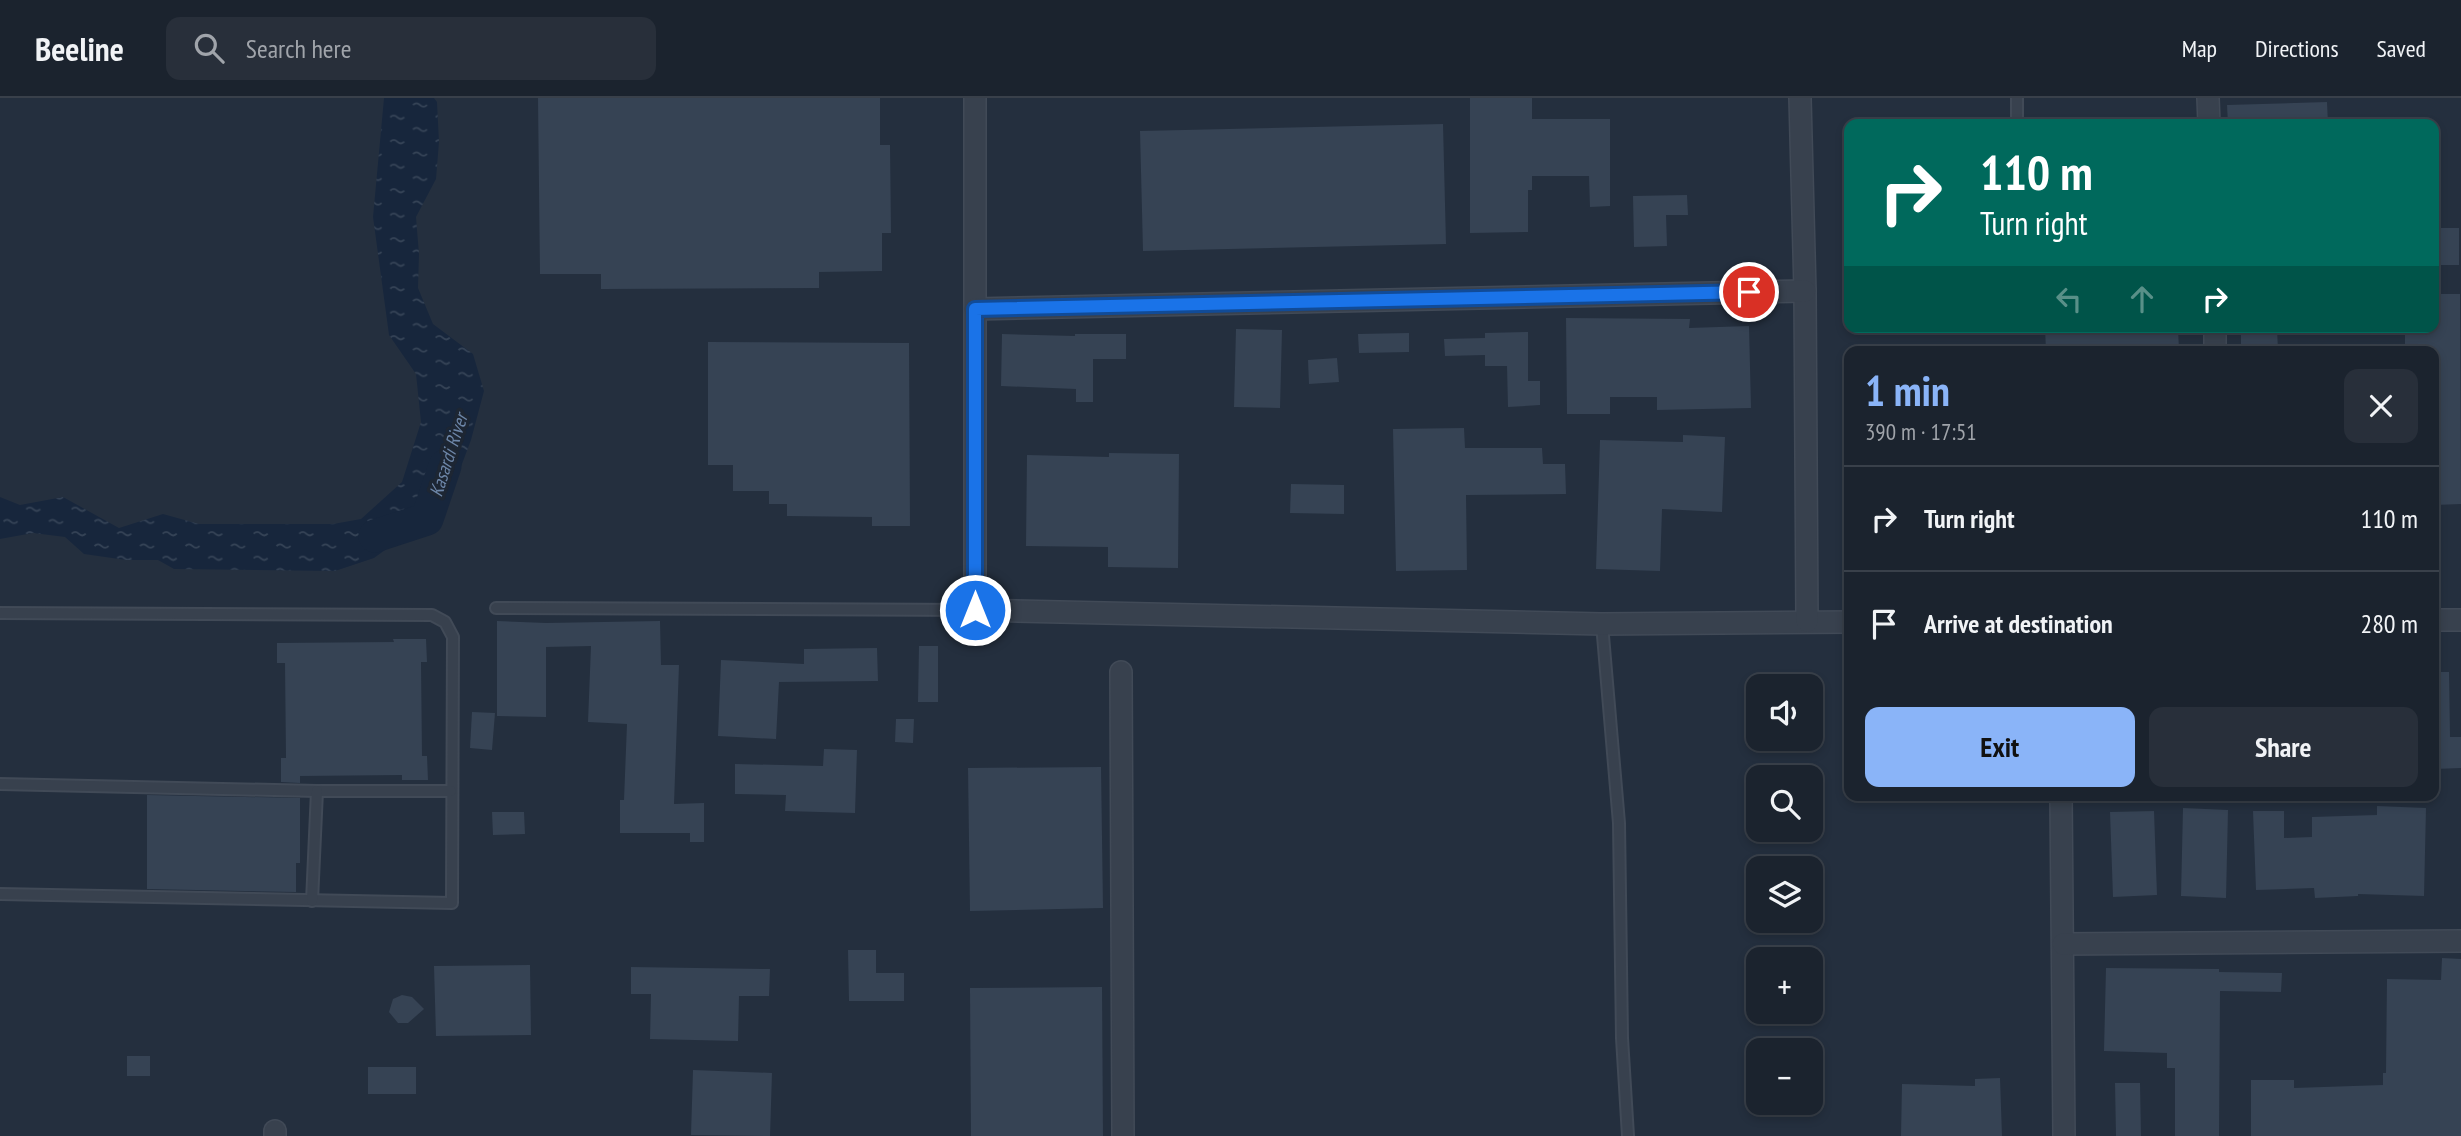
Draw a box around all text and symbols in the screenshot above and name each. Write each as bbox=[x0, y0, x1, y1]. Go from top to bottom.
search box bbox=[166, 17, 656, 80]
text: Beeline bbox=[35, 27, 124, 70]
icon: search bbox=[190, 29, 228, 67]
text: Search here bbox=[246, 32, 351, 65]
text: Map bbox=[2182, 33, 2217, 64]
text: Directions bbox=[2255, 33, 2339, 64]
text: Saved bbox=[2377, 33, 2426, 64]
text: 110 m bbox=[1980, 140, 2093, 204]
icon: right bbox=[1865, 147, 1956, 238]
text: Turn right bbox=[1980, 202, 2088, 244]
pin bbox=[1719, 262, 1779, 322]
icon: arrive bbox=[1730, 273, 1768, 311]
icon: left bbox=[2050, 280, 2088, 318]
icon: ahead bbox=[2123, 280, 2161, 318]
icon: right bbox=[2196, 280, 2234, 318]
text: 1 min bbox=[1865, 363, 1950, 418]
button: close bbox=[2344, 369, 2418, 443]
water label: Kasardi River bbox=[423, 408, 474, 500]
text: 390 m · 17:51 bbox=[1865, 417, 1977, 446]
icon: right bbox=[1865, 500, 1903, 538]
text: Turn right bbox=[1924, 502, 2015, 535]
text: 110 m bbox=[2360, 502, 2418, 535]
position arrow bbox=[938, 573, 1012, 647]
icon: arrive bbox=[1865, 605, 1903, 643]
text: Arrive at destination bbox=[1924, 607, 2113, 640]
text: 280 m bbox=[2360, 607, 2418, 640]
map controls bbox=[1746, 674, 1823, 1115]
button: sound bbox=[1746, 674, 1823, 751]
button: Exit bbox=[1865, 707, 2135, 787]
button: Share bbox=[2149, 707, 2418, 787]
button: search bbox=[1746, 765, 1823, 842]
button: layers bbox=[1746, 856, 1823, 933]
button: + bbox=[1746, 947, 1823, 1024]
button: − bbox=[1746, 1038, 1823, 1115]

